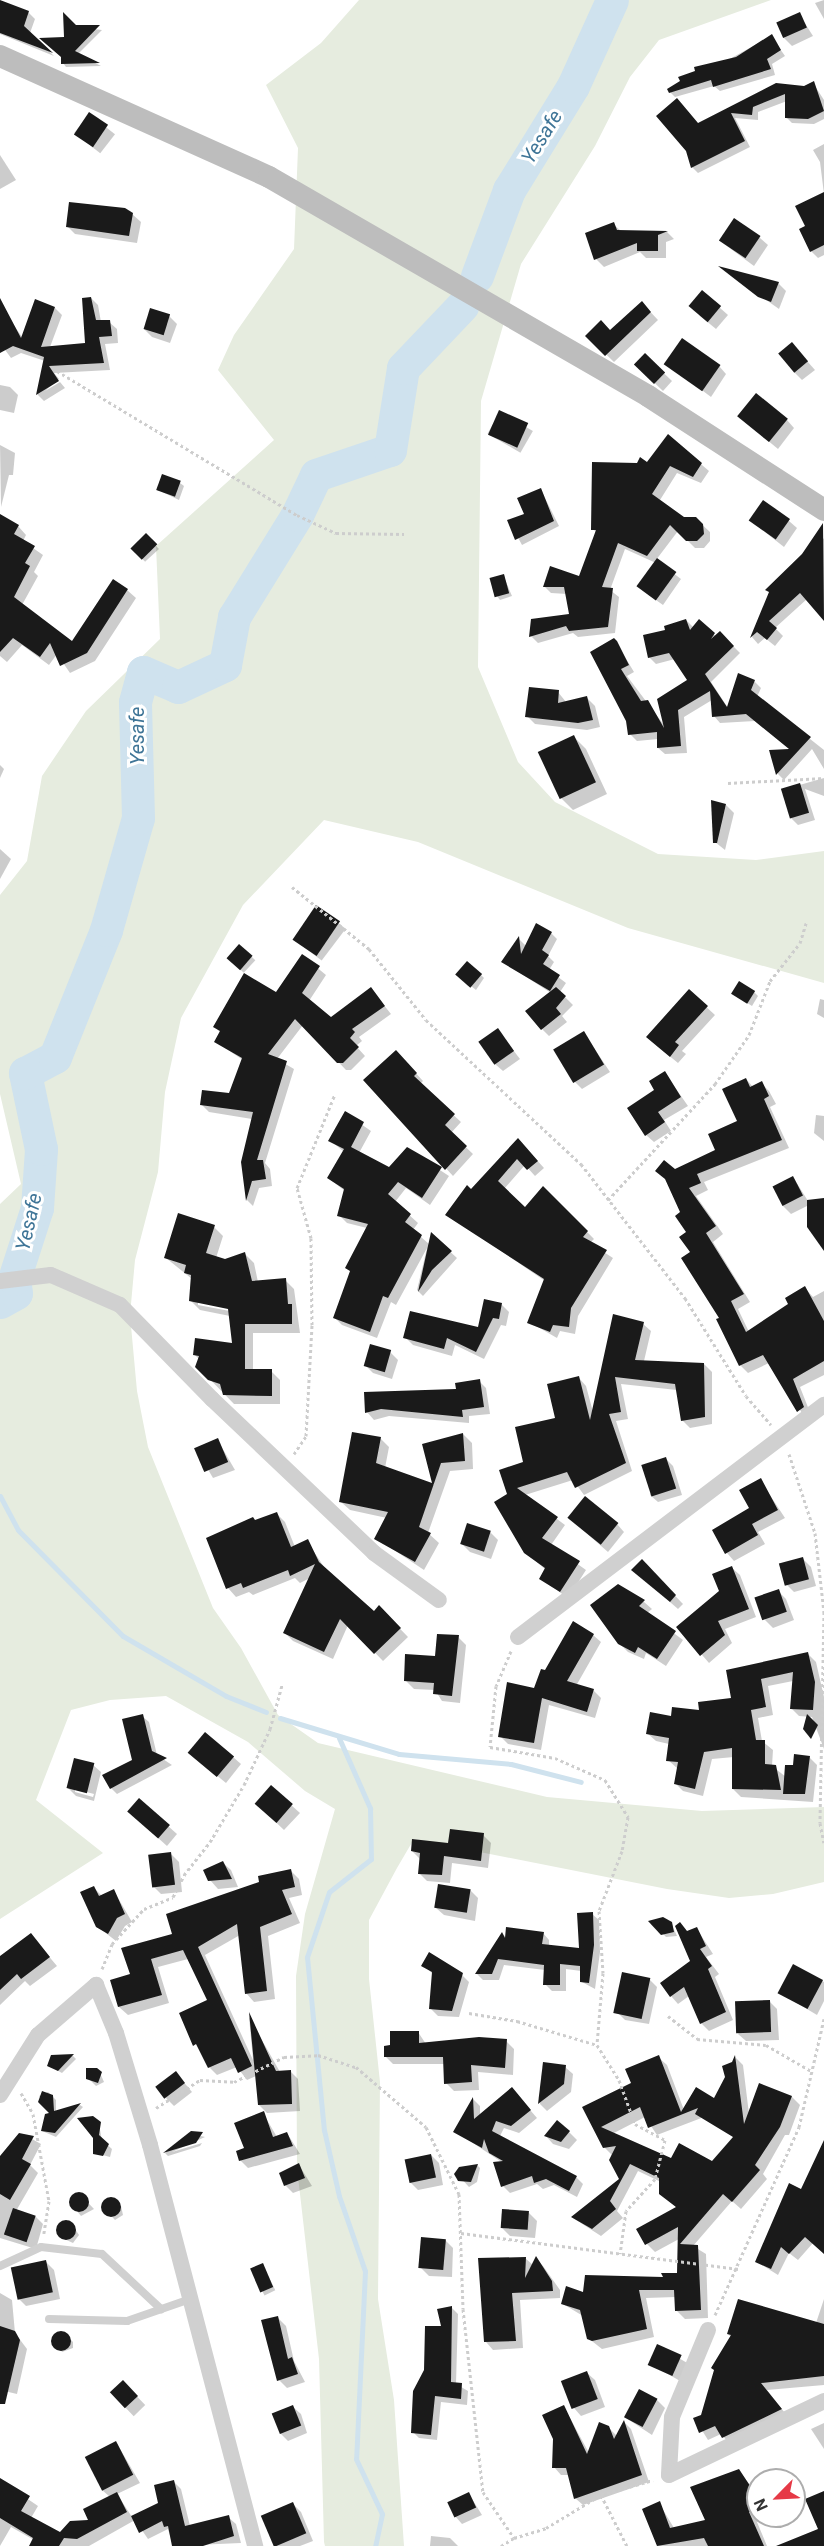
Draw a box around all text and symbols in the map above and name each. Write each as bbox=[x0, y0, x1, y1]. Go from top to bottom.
water label: Yesafe bbox=[516, 106, 568, 168]
water label: Yesafe bbox=[125, 707, 149, 765]
water label: Yesafe bbox=[11, 1191, 47, 1253]
north arrow bbox=[746, 2468, 806, 2528]
text: N bbox=[750, 2496, 772, 2514]

